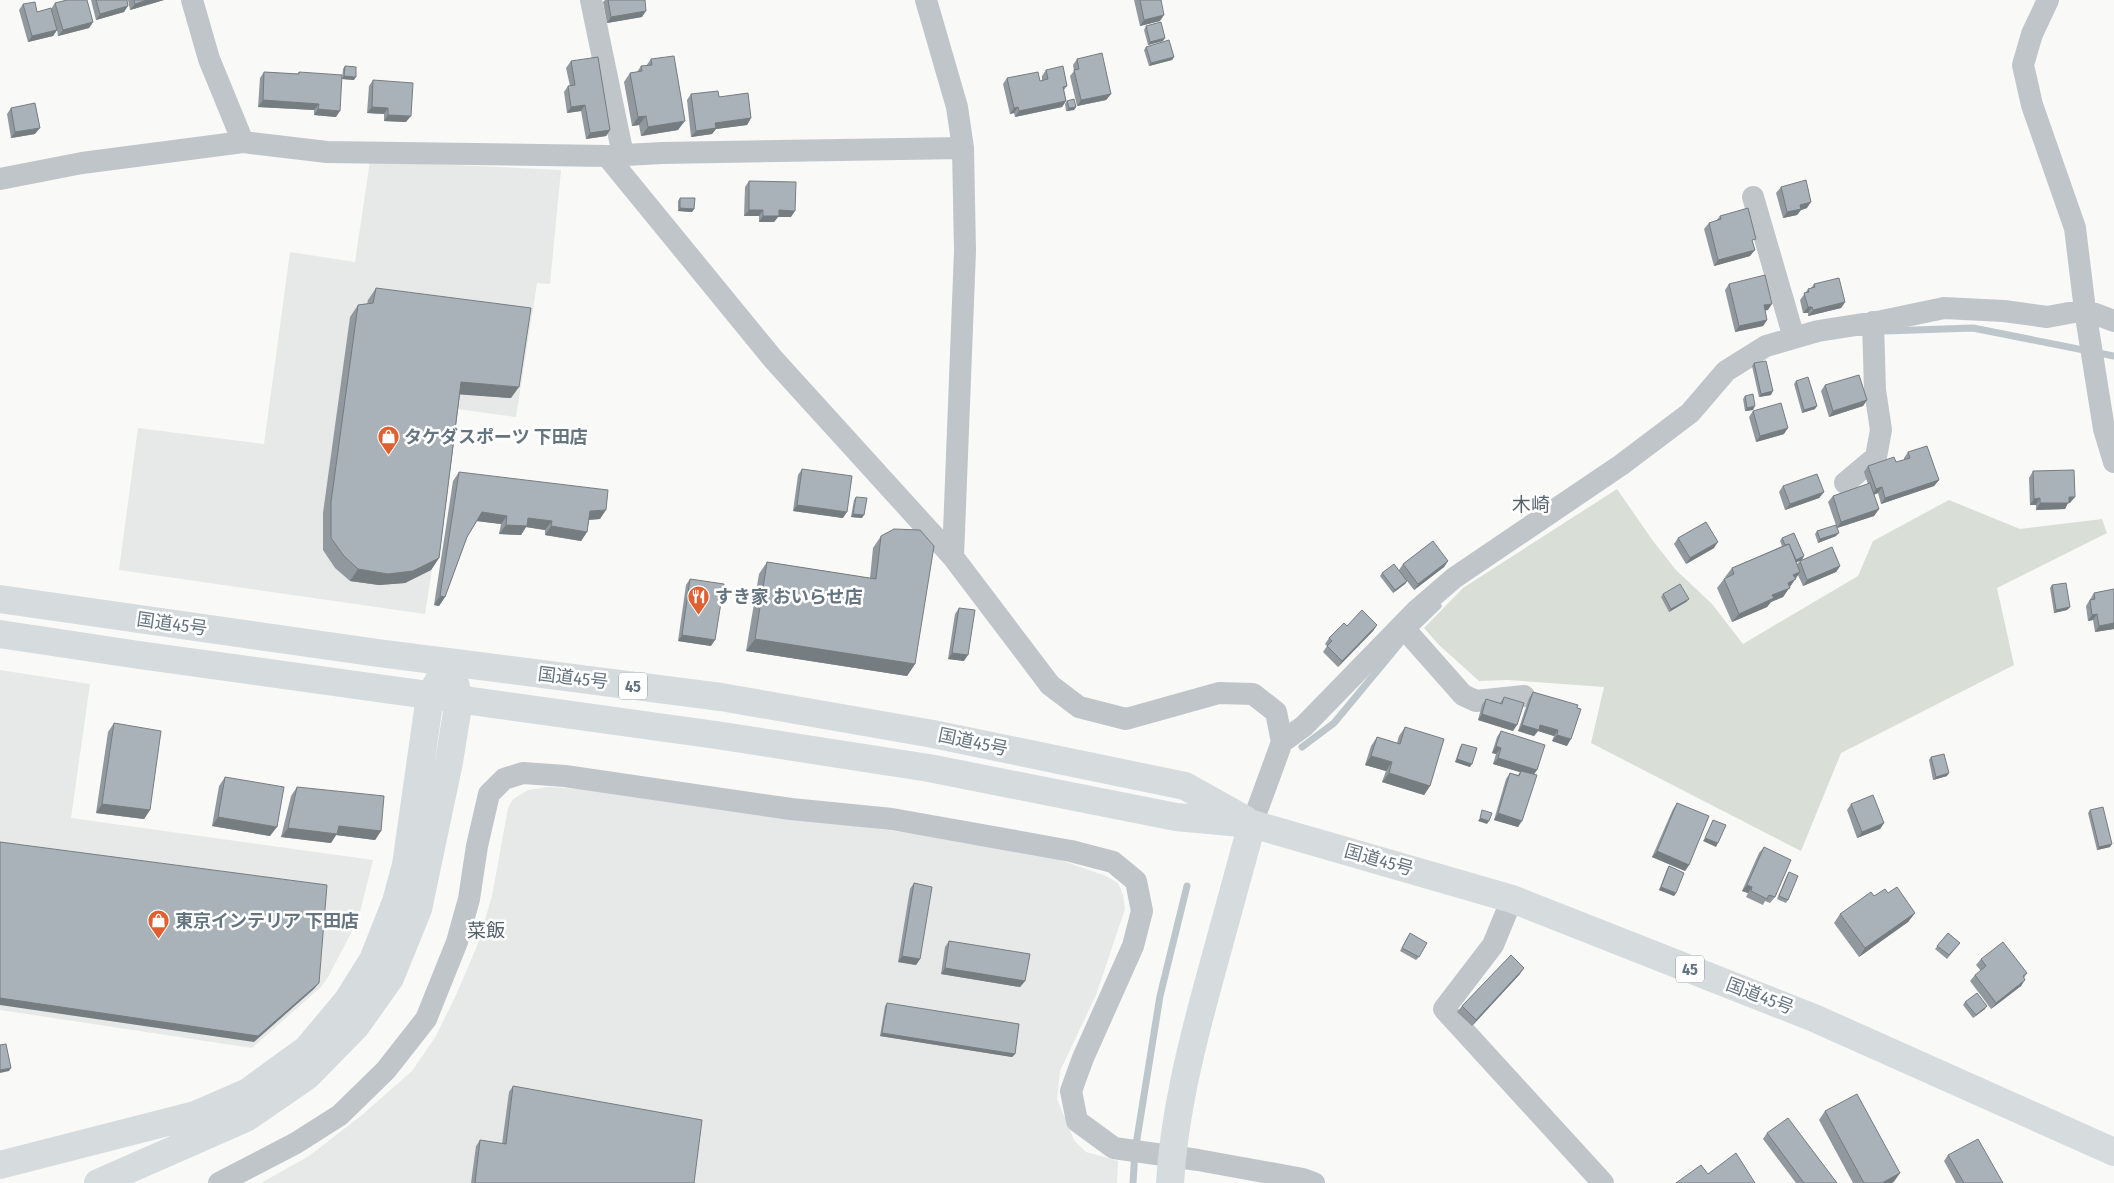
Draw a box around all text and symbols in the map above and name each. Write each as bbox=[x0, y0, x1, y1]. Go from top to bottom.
shop icon: タケダスポーツ 下田店 bbox=[376, 425, 400, 456]
place label: タケダスポーツ 下田店 bbox=[404, 426, 587, 448]
district label: 木崎 bbox=[1512, 493, 1550, 516]
restaurant icon: すき家 おいらせ店 bbox=[687, 585, 711, 616]
place label: すき家 おいらせ店 bbox=[715, 586, 862, 608]
street label: 国道45号 bbox=[135, 608, 209, 640]
street label: 国道45号 bbox=[537, 663, 609, 693]
road number: 45 bbox=[619, 672, 647, 699]
street label: 国道45号 bbox=[936, 724, 1010, 760]
street label: 国道45号 bbox=[1342, 840, 1416, 880]
shop icon: 東京インテリア 下田店 bbox=[147, 909, 171, 940]
place label: 東京インテリア 下田店 bbox=[175, 910, 359, 932]
district label: 菜飯 bbox=[467, 919, 505, 942]
road number: 45 bbox=[1676, 956, 1704, 982]
street label: 国道45号 bbox=[1723, 973, 1797, 1019]

